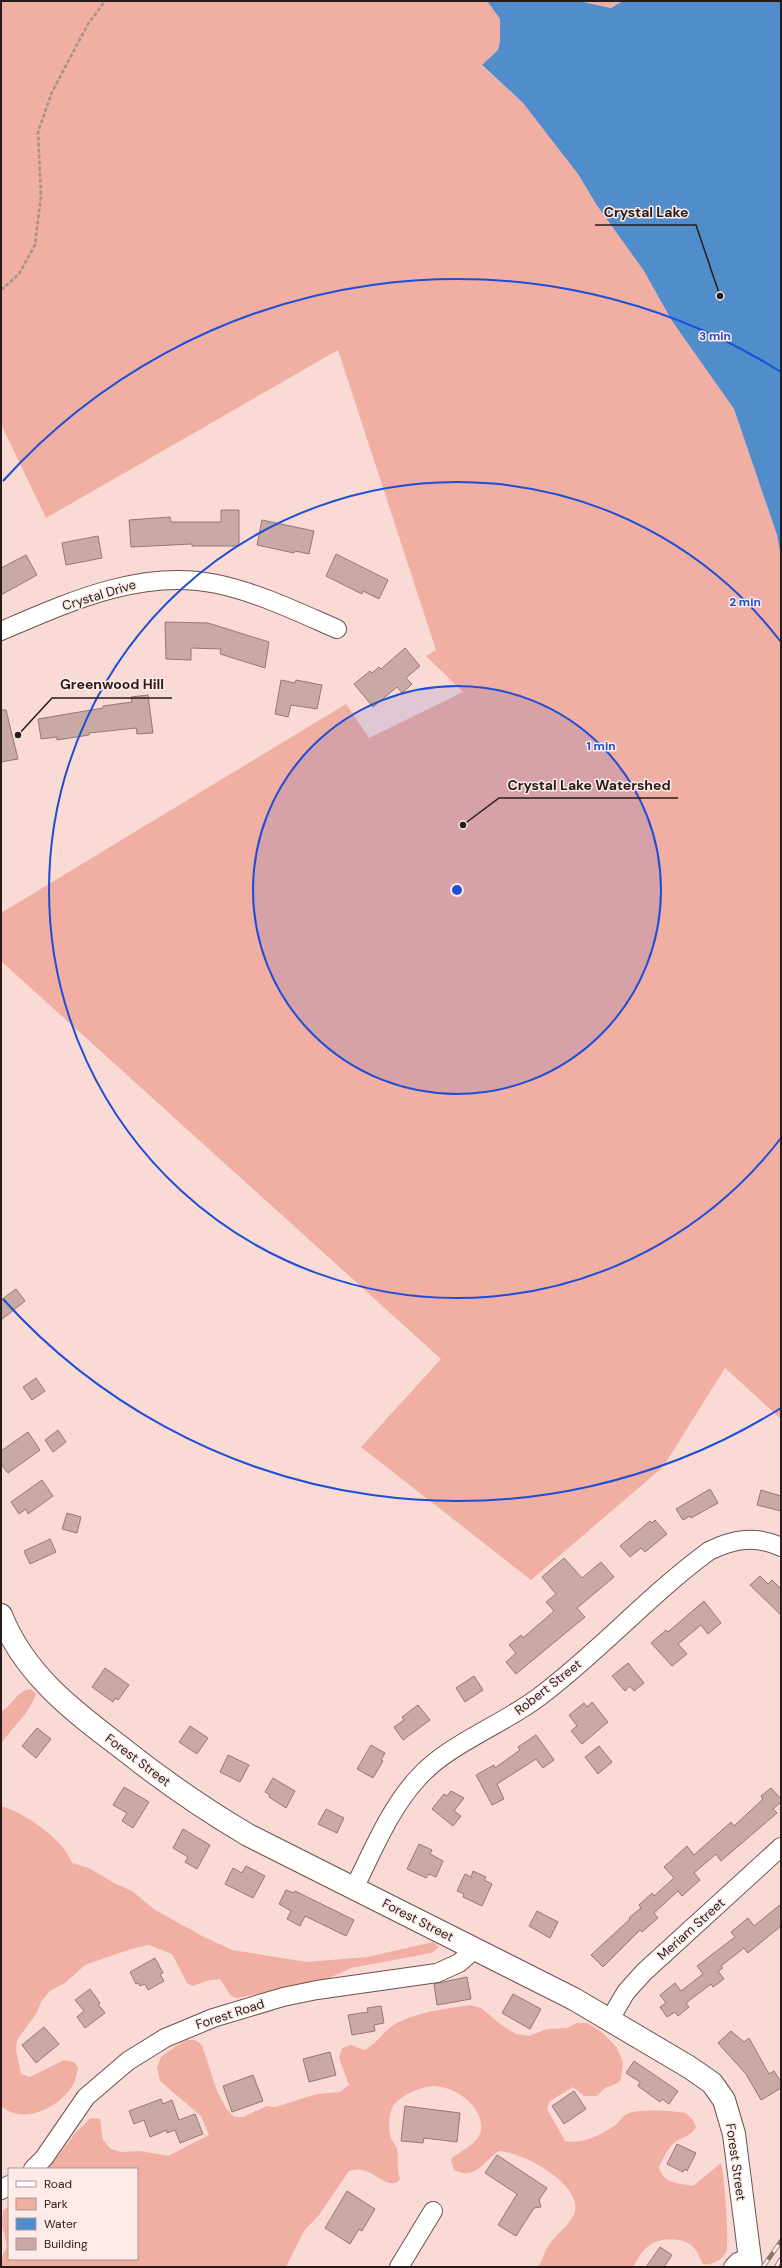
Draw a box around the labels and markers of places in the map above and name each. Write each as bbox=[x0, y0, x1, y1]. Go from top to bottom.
callout: Crystal Lake bbox=[595, 199, 696, 225]
callout: Greenwood Hill bbox=[52, 672, 172, 698]
callout: Crystal Lake Watershed bbox=[499, 772, 678, 798]
centre of rings bbox=[450, 883, 464, 897]

